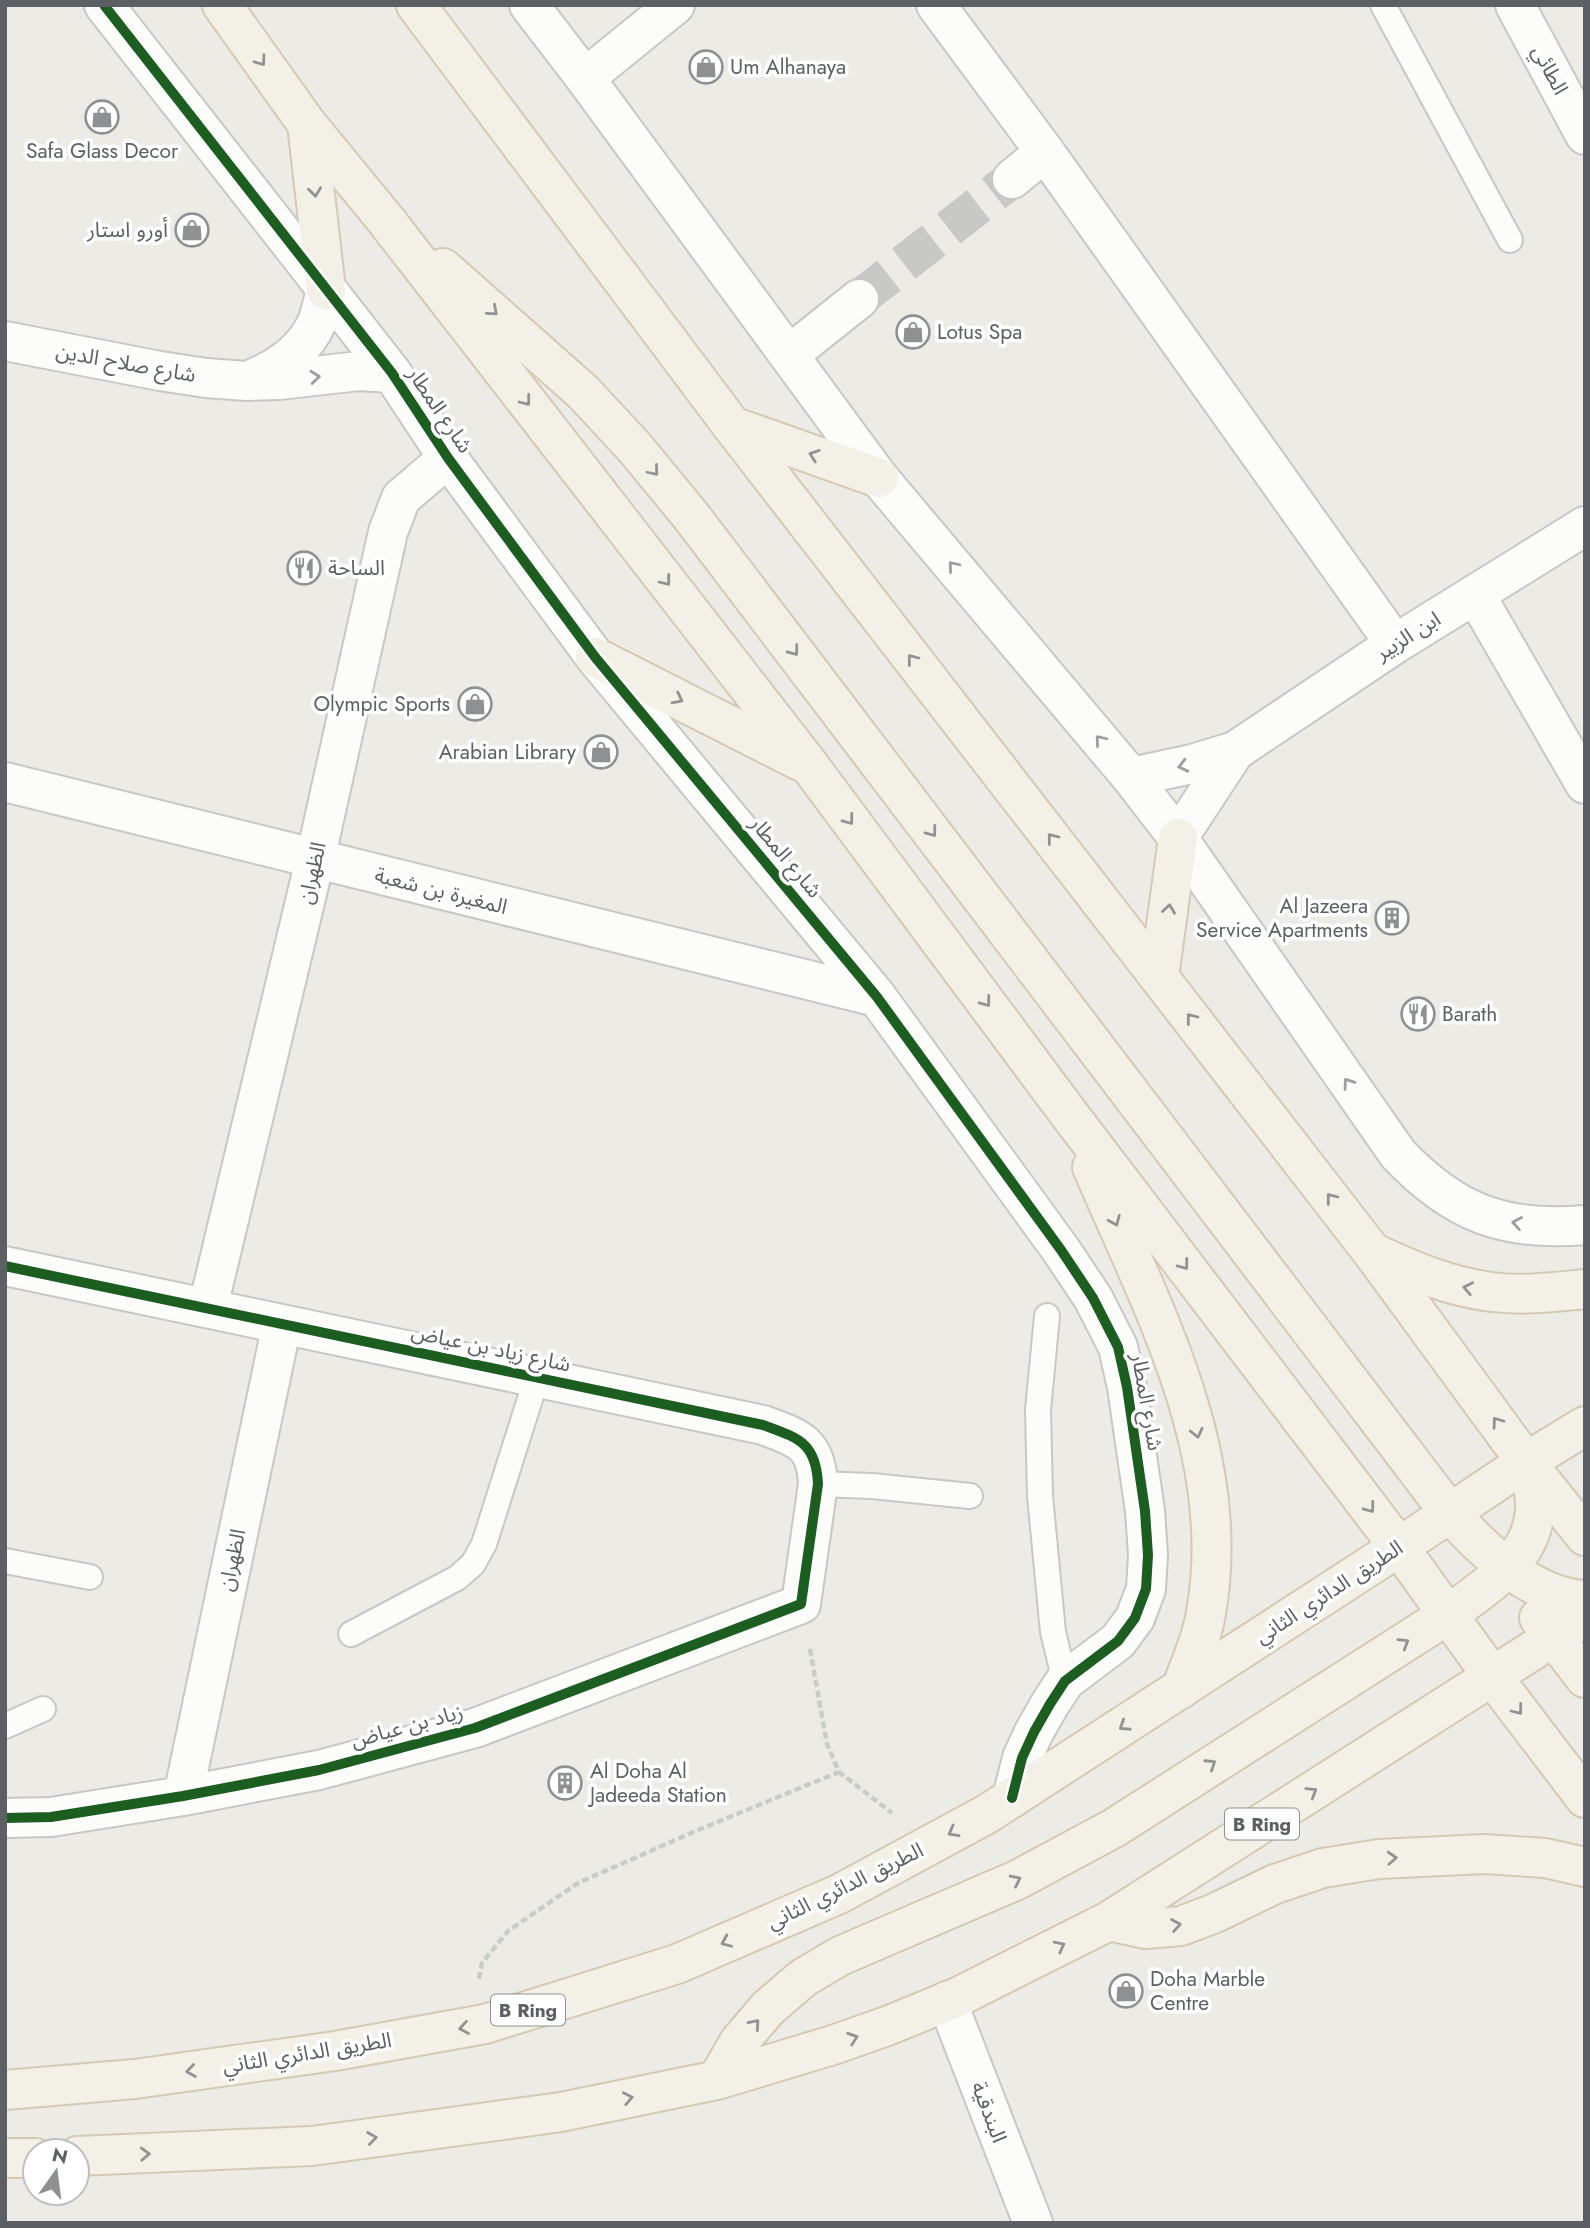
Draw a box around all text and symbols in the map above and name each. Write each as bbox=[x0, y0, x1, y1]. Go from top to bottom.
street label: الطائي bbox=[1524, 40, 1576, 101]
shop icon: Um Alhanaya bbox=[687, 48, 725, 86]
place label: Um Alhanaya bbox=[730, 52, 846, 82]
one-way arrow bbox=[253, 53, 266, 66]
shop icon: Safa Glass Decor bbox=[83, 98, 121, 136]
place label: Safa Glass Decor bbox=[26, 136, 179, 166]
one-way arrow bbox=[307, 186, 322, 198]
shop icon: أورو استار bbox=[173, 211, 211, 249]
place label: أورو استار bbox=[86, 215, 168, 245]
one-way arrow bbox=[485, 303, 498, 315]
shop icon: Lotus Spa bbox=[894, 313, 932, 351]
place label: Lotus Spa bbox=[937, 317, 1022, 347]
street label: شارع صلاح الدين bbox=[54, 336, 198, 390]
street label: شارع المطار bbox=[399, 360, 480, 459]
one-way arrow bbox=[309, 369, 321, 384]
one-way arrow bbox=[518, 393, 531, 406]
one-way arrow bbox=[809, 449, 821, 463]
one-way arrow bbox=[646, 463, 658, 476]
restaurant icon: الساحة bbox=[285, 549, 323, 587]
place label: الساحة bbox=[328, 553, 385, 583]
one-way arrow bbox=[949, 561, 961, 574]
one-way arrow bbox=[657, 573, 670, 586]
street label: ابن الزبير bbox=[1369, 604, 1447, 668]
one-way arrow bbox=[785, 643, 798, 655]
one-way arrow bbox=[908, 654, 921, 666]
shop icon: Olympic Sports bbox=[456, 685, 494, 723]
place label: Olympic Sports bbox=[314, 689, 450, 719]
one-way arrow bbox=[671, 691, 683, 705]
shop icon: Arabian Library bbox=[582, 733, 620, 771]
one-way arrow bbox=[1096, 735, 1108, 748]
place label: Arabian Library bbox=[439, 737, 577, 767]
one-way arrow bbox=[1177, 758, 1189, 772]
street label: شارع المطار bbox=[742, 809, 829, 904]
one-way arrow bbox=[841, 812, 854, 825]
one-way arrow bbox=[923, 824, 936, 837]
one-way arrow bbox=[1047, 834, 1060, 846]
street label: الظهران bbox=[290, 839, 334, 907]
street label: المغيرة بن شعبة bbox=[372, 860, 510, 922]
place label: Al Jazeera Service Apartments bbox=[1196, 891, 1368, 945]
building icon: Al Jazeera Service Apartments bbox=[1373, 899, 1411, 937]
one-way arrow bbox=[1161, 903, 1176, 915]
one-way arrow bbox=[977, 994, 990, 1007]
restaurant icon: Barath bbox=[1399, 995, 1437, 1033]
place label: Barath bbox=[1442, 999, 1497, 1029]
one-way arrow bbox=[1187, 1013, 1200, 1026]
one-way arrow bbox=[1344, 1077, 1357, 1090]
one-way arrow bbox=[1326, 1193, 1339, 1205]
one-way arrow bbox=[1107, 1214, 1121, 1227]
one-way arrow bbox=[1511, 1216, 1523, 1231]
one-way arrow bbox=[1176, 1257, 1189, 1270]
one-way arrow bbox=[1462, 1281, 1474, 1296]
street label: شارع زياد بن عياض bbox=[409, 1316, 573, 1380]
street label: شارع المطار bbox=[1123, 1350, 1170, 1453]
one-way arrow bbox=[1493, 1417, 1506, 1430]
one-way arrow bbox=[1189, 1427, 1203, 1439]
one-way arrow bbox=[1361, 1500, 1374, 1513]
street label: الظهران bbox=[211, 1526, 253, 1594]
street label: الطريق الدائري الثاني bbox=[1249, 1533, 1409, 1652]
one-way arrow bbox=[1396, 1638, 1409, 1651]
street label: زياد بن عياض bbox=[348, 1697, 466, 1755]
one-way arrow bbox=[1510, 1702, 1523, 1715]
one-way arrow bbox=[1119, 1718, 1132, 1730]
place label: Al Doha Al Jadeeda Station bbox=[587, 1756, 727, 1810]
one-way arrow bbox=[1204, 1760, 1217, 1773]
building icon: Al Doha Al Jadeeda Station bbox=[546, 1764, 584, 1802]
one-way arrow bbox=[1304, 1787, 1317, 1800]
road number: B Ring bbox=[1225, 1808, 1299, 1840]
one-way arrow bbox=[948, 1824, 960, 1837]
street label: الطريق الدائري الثاني bbox=[762, 1835, 929, 1938]
one-way arrow bbox=[1386, 1850, 1397, 1865]
one-way arrow bbox=[1009, 1875, 1021, 1889]
one-way arrow bbox=[1170, 1918, 1182, 1933]
one-way arrow bbox=[721, 1934, 734, 1948]
one-way arrow bbox=[1053, 1940, 1065, 1954]
place label: Doha Marble Centre bbox=[1150, 1964, 1265, 2018]
shop icon: Doha Marble Centre bbox=[1107, 1972, 1145, 2010]
road number: B Ring bbox=[491, 1994, 565, 2026]
one-way arrow bbox=[458, 2019, 470, 2034]
one-way arrow bbox=[747, 2019, 759, 2032]
street label: الطريق الدائري الثاني bbox=[220, 2025, 394, 2082]
one-way arrow bbox=[846, 2032, 858, 2046]
one-way arrow bbox=[185, 2063, 197, 2078]
street label: البندقية bbox=[964, 2077, 1014, 2147]
one-way arrow bbox=[622, 2092, 634, 2107]
one-way arrow bbox=[366, 2130, 378, 2145]
north arrow bbox=[21, 2137, 91, 2207]
text: N bbox=[49, 2141, 71, 2171]
one-way arrow bbox=[140, 2147, 151, 2162]

